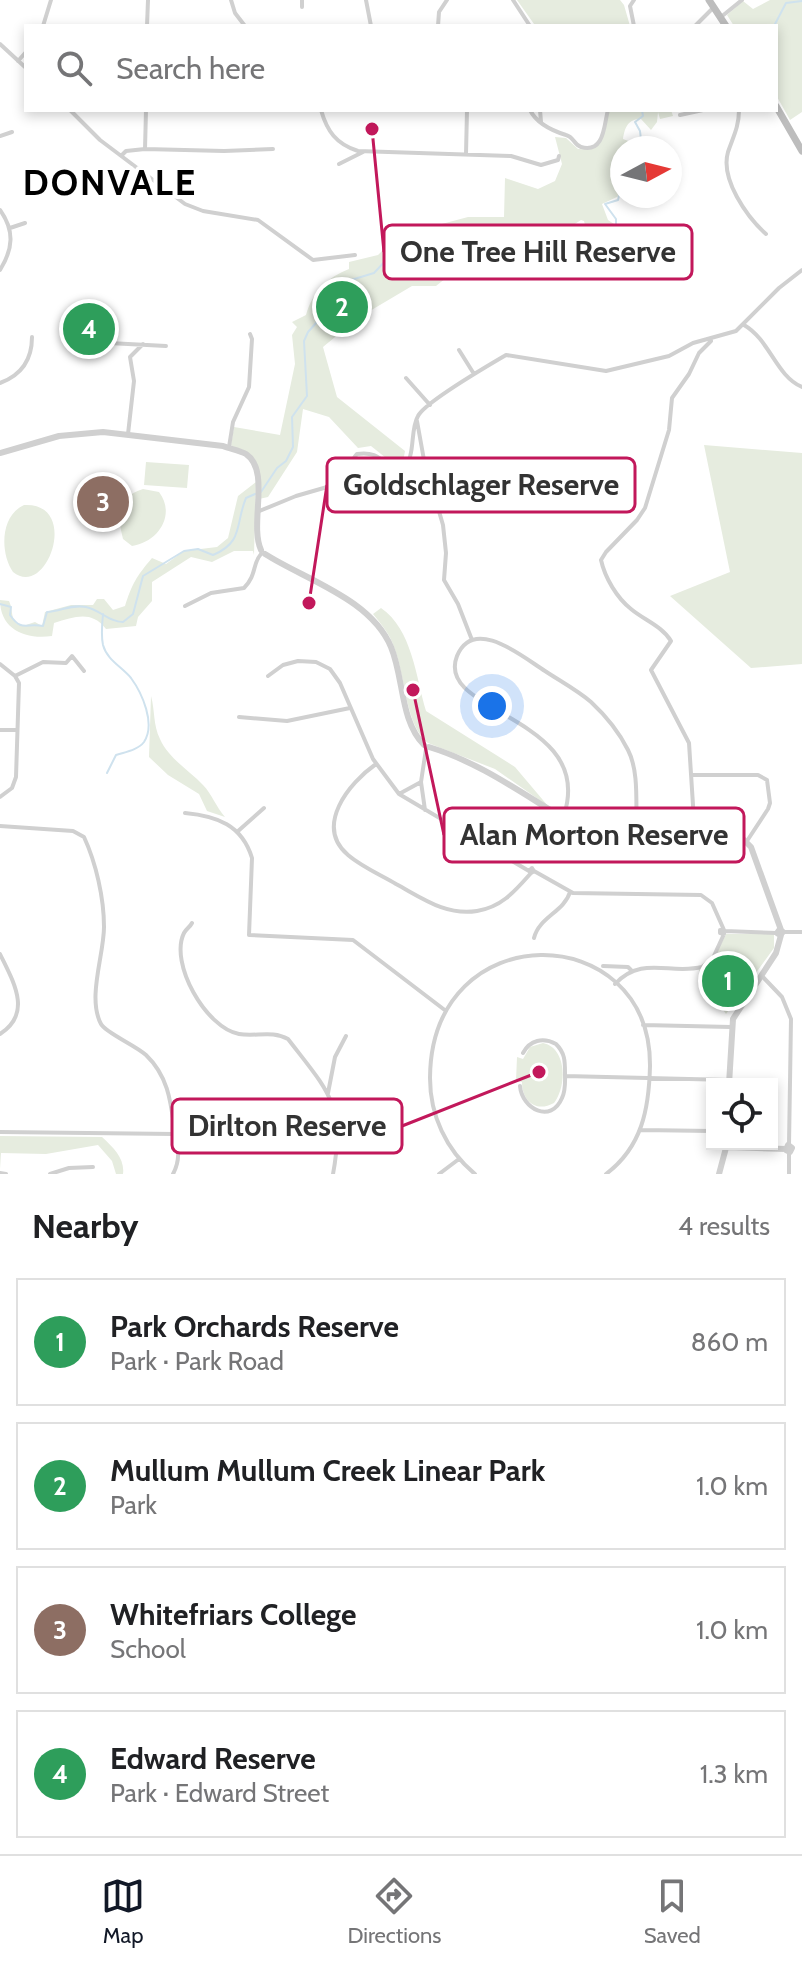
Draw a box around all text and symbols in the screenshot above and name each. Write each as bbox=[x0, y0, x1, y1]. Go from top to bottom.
search box bbox=[24, 24, 778, 112]
icon: search bbox=[52, 46, 96, 90]
text: Search here bbox=[116, 50, 265, 87]
north arrow bbox=[610, 136, 682, 208]
district label: DONVALE bbox=[23, 160, 197, 204]
callout: One Tree Hill Reserve bbox=[384, 225, 692, 279]
text: One Tree Hill Reserve bbox=[400, 233, 676, 270]
pin: 2 bbox=[316, 277, 368, 337]
pin: 4 bbox=[63, 299, 115, 359]
callout: Goldschlager Reserve bbox=[327, 458, 635, 512]
text: Goldschlager Reserve bbox=[343, 466, 619, 503]
pin: 3 bbox=[77, 472, 129, 532]
your location bbox=[472, 686, 512, 726]
callout: Alan Morton Reserve bbox=[444, 808, 744, 862]
text: Alan Morton Reserve bbox=[460, 816, 728, 853]
pin: 1 bbox=[702, 951, 754, 1011]
map controls bbox=[706, 1078, 778, 1150]
button: locate bbox=[706, 1078, 778, 1150]
callout: Dirlton Reserve bbox=[172, 1099, 402, 1153]
text: Dirlton Reserve bbox=[188, 1107, 386, 1144]
text: Nearby bbox=[32, 1205, 139, 1247]
text: 4 results bbox=[678, 1210, 770, 1242]
text: Park Orchards Reserve bbox=[110, 1308, 399, 1345]
text: 1 bbox=[55, 1326, 65, 1358]
text: 860 m bbox=[691, 1326, 768, 1358]
text: Park · Park Road bbox=[110, 1345, 284, 1377]
text: Mullum Mullum Creek Linear Park bbox=[110, 1452, 545, 1489]
text: 2 bbox=[53, 1470, 67, 1502]
text: 1.0 km bbox=[696, 1470, 768, 1502]
text: Park bbox=[110, 1489, 157, 1521]
text: Whitefriars College bbox=[110, 1596, 356, 1633]
text: 3 bbox=[53, 1614, 67, 1646]
text: 1.0 km bbox=[696, 1614, 768, 1646]
text: School bbox=[110, 1633, 186, 1665]
text: Edward Reserve bbox=[110, 1740, 316, 1777]
text: 4 bbox=[52, 1758, 68, 1790]
text: 1.3 km bbox=[700, 1758, 768, 1790]
text: Park · Edward Street bbox=[110, 1777, 329, 1809]
tab: Map bbox=[101, 1874, 145, 1949]
tab: Directions bbox=[347, 1874, 441, 1949]
tab: Saved bbox=[644, 1874, 701, 1949]

